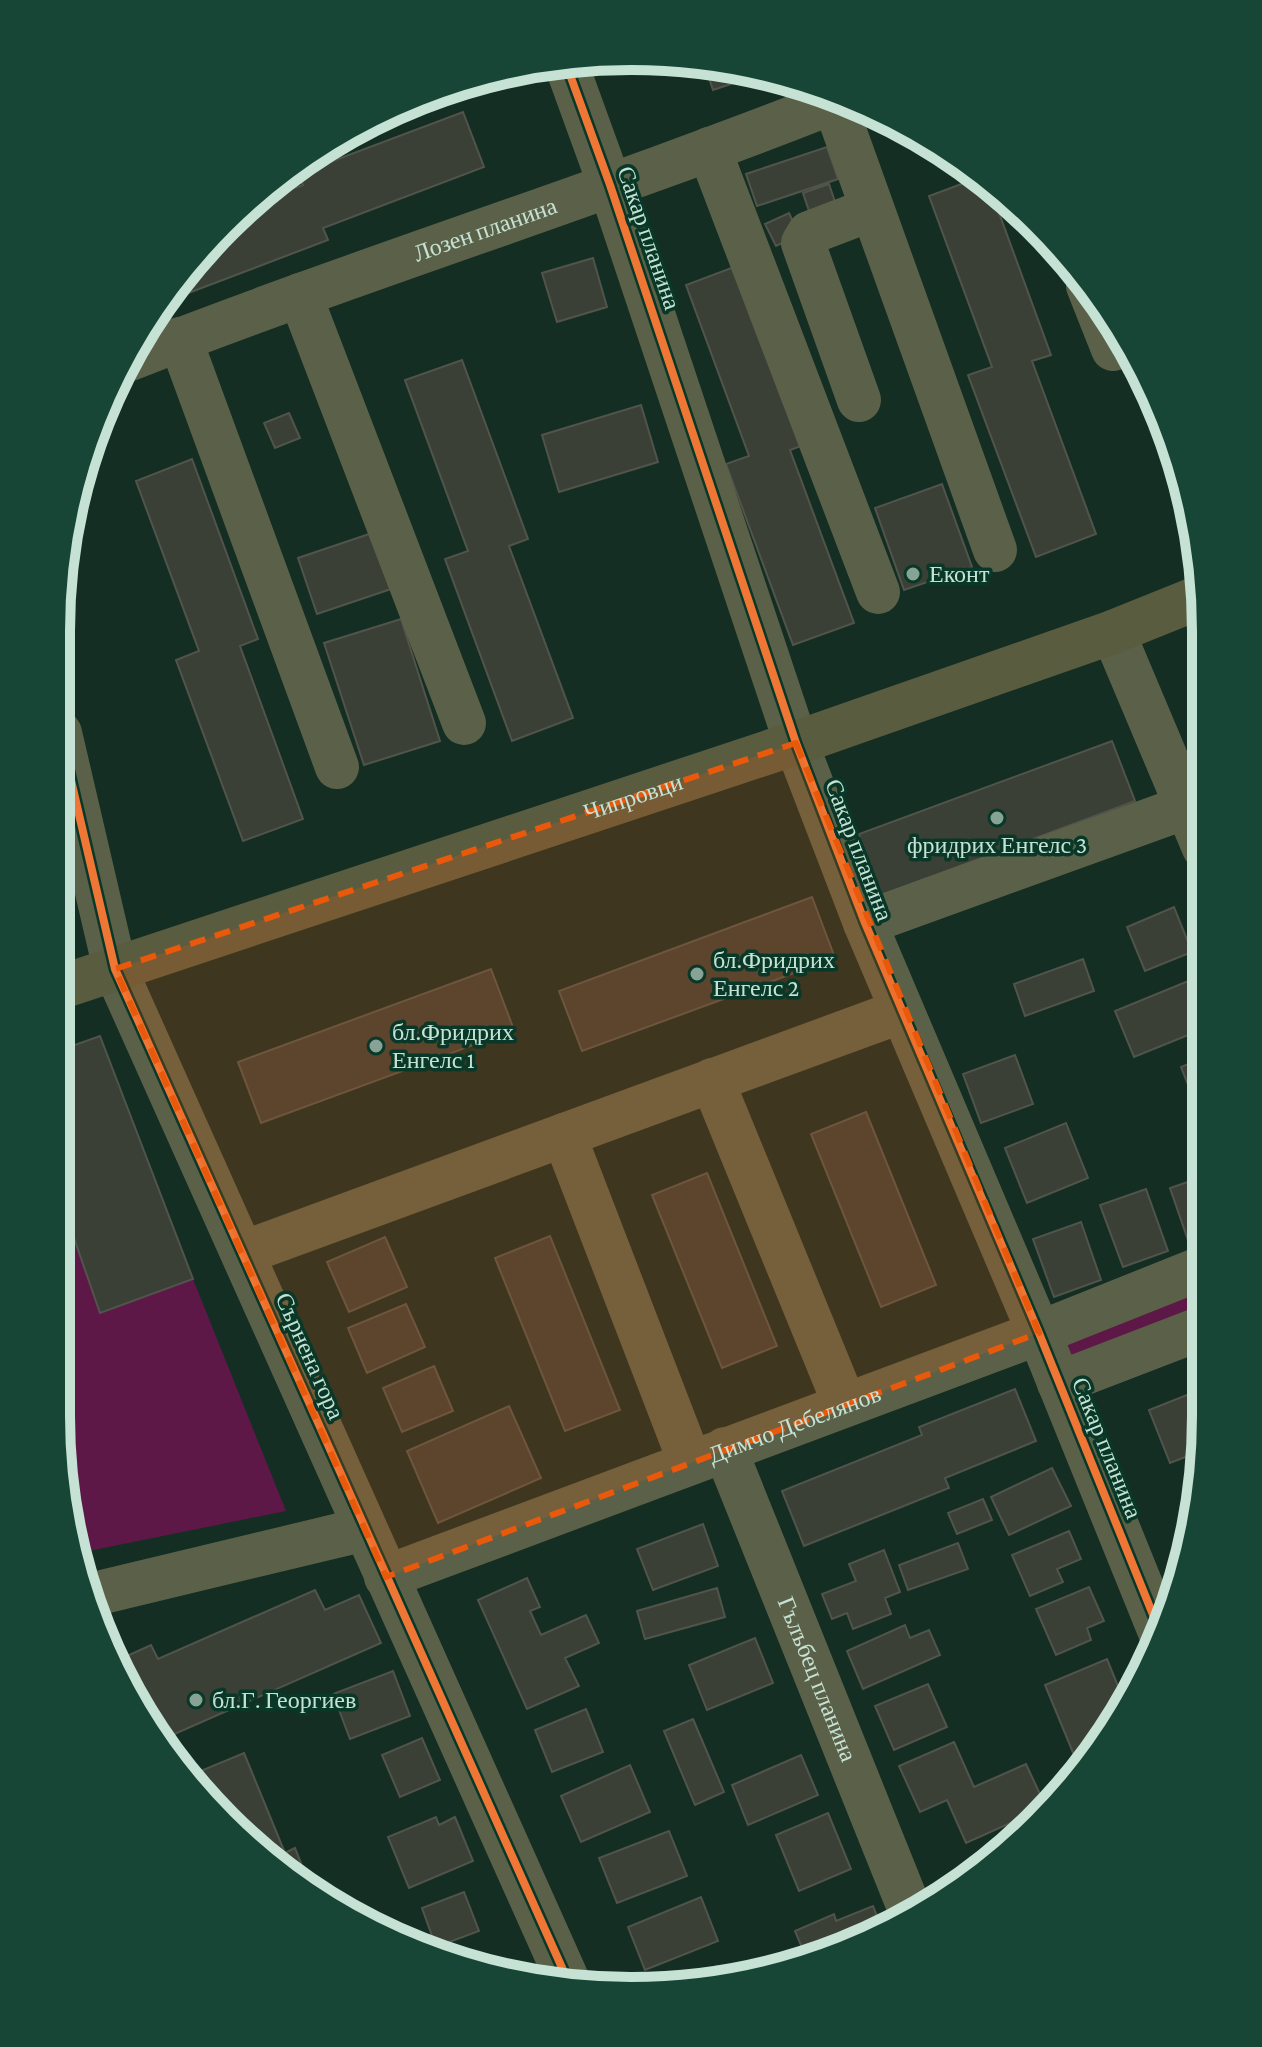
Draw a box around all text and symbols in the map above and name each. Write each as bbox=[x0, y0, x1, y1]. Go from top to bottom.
street label: Сакар планина bbox=[612, 163, 687, 313]
street label: Лозен планина bbox=[410, 191, 560, 267]
place label: Еконт bbox=[929, 560, 990, 587]
marker: Еконт bbox=[904, 565, 922, 583]
street label: Чипровци bbox=[580, 768, 686, 826]
street label: Сакар планина bbox=[820, 775, 899, 925]
marker: фридрих Енгелс 3 bbox=[988, 809, 1006, 827]
place label: фридрих Енгелс 3 bbox=[907, 831, 1087, 858]
place label: бл.Фридрих Енгелс 2 bbox=[713, 946, 835, 1001]
marker: бл.Фридрих Енгелс 2 bbox=[688, 965, 706, 983]
place label: бл.Фридрих Енгелс 1 bbox=[392, 1018, 514, 1073]
marker: бл.Фридрих Енгелс 1 bbox=[367, 1037, 385, 1055]
street label: Сърнена гора bbox=[271, 1288, 351, 1424]
street label: Сакар планина bbox=[1067, 1373, 1148, 1523]
street label: Димчо Дебелянов bbox=[704, 1379, 884, 1468]
street label: Гълъбец планина bbox=[773, 1593, 863, 1766]
place label: бл.Г. Георгиев bbox=[212, 1686, 356, 1713]
marker: бл.Г. Георгиев bbox=[187, 1691, 205, 1709]

